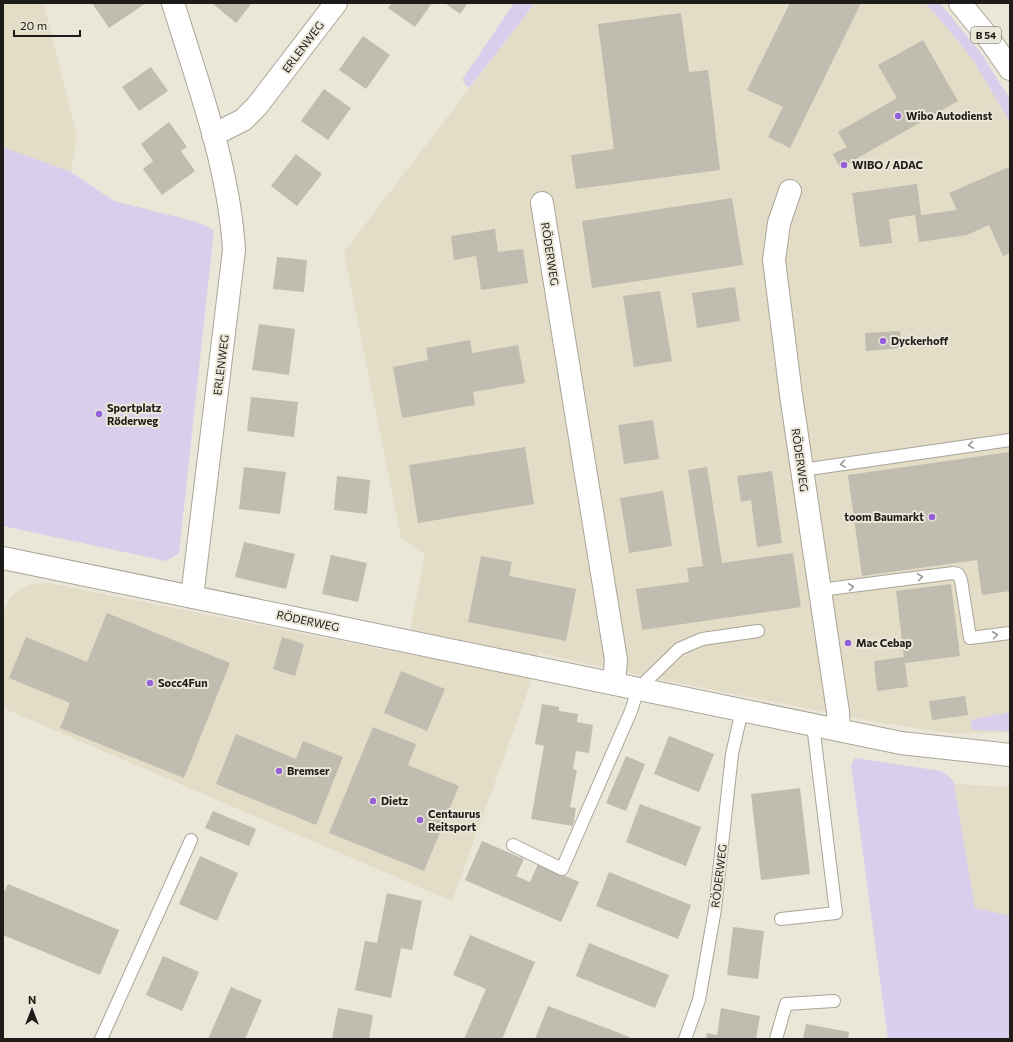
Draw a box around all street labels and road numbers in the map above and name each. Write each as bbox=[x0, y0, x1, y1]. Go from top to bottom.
street label: ERLENWEG bbox=[279, 18, 326, 75]
road number: B 54 bbox=[971, 27, 1001, 43]
street label: RÖDERWEG bbox=[539, 221, 563, 286]
street label: ERLENWEG bbox=[210, 334, 231, 396]
street label: RÖDERWEG bbox=[790, 427, 812, 492]
street label: RÖDERWEG bbox=[276, 607, 341, 634]
street label: RÖDERWEG bbox=[707, 843, 729, 908]

